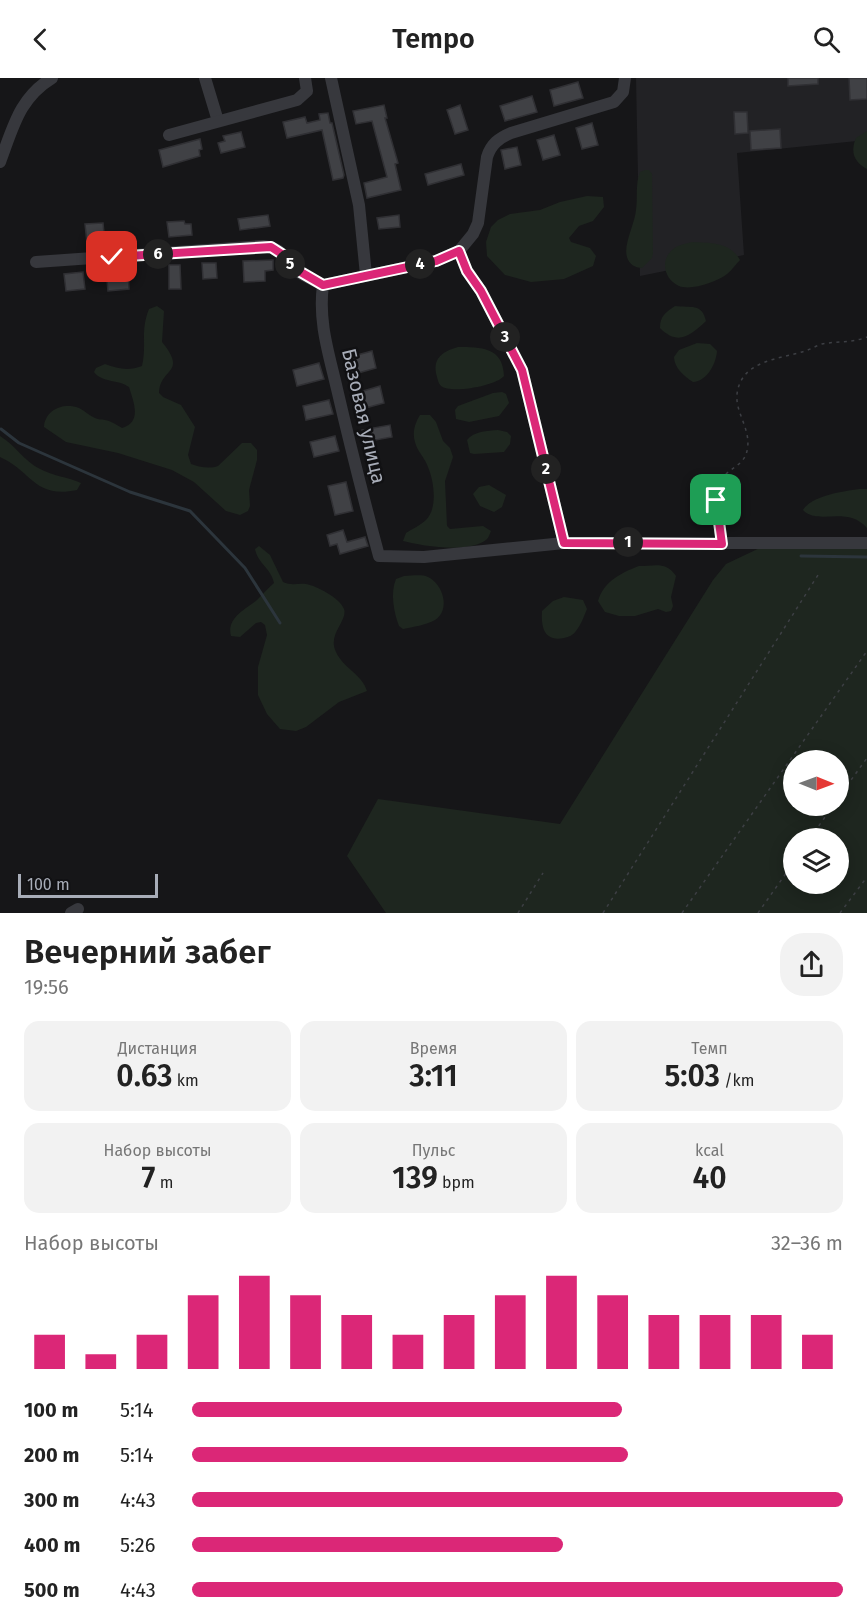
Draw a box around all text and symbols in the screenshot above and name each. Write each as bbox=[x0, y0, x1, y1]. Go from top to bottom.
icon: back bbox=[24, 23, 57, 56]
text: Tempo bbox=[392, 23, 475, 55]
icon: search bbox=[810, 23, 843, 56]
pin bbox=[86, 231, 137, 282]
pin: 6 bbox=[143, 239, 173, 269]
icon: check bbox=[95, 240, 128, 273]
text: 6 bbox=[153, 244, 163, 263]
pin: 5 bbox=[275, 249, 305, 279]
pin: 4 bbox=[405, 249, 435, 279]
text: 5 bbox=[286, 254, 294, 273]
text: 4 bbox=[415, 254, 425, 273]
pin: 3 bbox=[490, 322, 520, 352]
text: 3 bbox=[501, 327, 509, 346]
street label: Базовая улица bbox=[337, 346, 391, 486]
pin: 2 bbox=[531, 454, 561, 484]
text: 2 bbox=[542, 459, 550, 478]
pin bbox=[690, 474, 741, 525]
icon: arrive bbox=[699, 483, 732, 516]
pin: 1 bbox=[613, 527, 643, 557]
text: 1 bbox=[624, 532, 632, 551]
north arrow bbox=[783, 750, 849, 816]
map controls bbox=[783, 750, 849, 894]
button: layers bbox=[783, 828, 849, 894]
scale bar bbox=[18, 871, 158, 899]
text: 100 m bbox=[27, 875, 70, 894]
text: Вечерний забег bbox=[24, 932, 271, 972]
button: share bbox=[780, 933, 843, 996]
text: 19:56 bbox=[24, 975, 69, 999]
text: Дистанция bbox=[118, 1039, 197, 1058]
text: Время bbox=[410, 1039, 457, 1058]
text: Темп bbox=[691, 1039, 728, 1058]
text: 0.63 bbox=[116, 1058, 172, 1094]
text: 3:11 bbox=[409, 1058, 458, 1094]
text: 5:03 bbox=[665, 1058, 720, 1094]
text: km bbox=[172, 1071, 199, 1090]
text: /km bbox=[720, 1071, 755, 1090]
text: Набор высоты bbox=[104, 1141, 211, 1160]
text: Пульс bbox=[412, 1141, 455, 1160]
text: kcal bbox=[695, 1141, 724, 1160]
text: 7 bbox=[142, 1160, 155, 1196]
text: 139 bbox=[392, 1160, 438, 1196]
text: 40 bbox=[692, 1160, 727, 1196]
text: m bbox=[155, 1173, 173, 1192]
text: bpm bbox=[438, 1173, 475, 1192]
text: Набор высоты bbox=[24, 1231, 159, 1255]
text: 32–36 m bbox=[771, 1231, 843, 1255]
text: 100 m bbox=[24, 1398, 78, 1422]
text: 5:14 bbox=[120, 1398, 153, 1422]
text: 200 m bbox=[24, 1443, 79, 1467]
text: 5:14 bbox=[120, 1443, 153, 1467]
text: 300 m bbox=[24, 1488, 79, 1512]
text: 4:43 bbox=[120, 1488, 156, 1512]
text: 400 m bbox=[24, 1533, 80, 1557]
text: 5:26 bbox=[120, 1533, 155, 1557]
text: 500 m bbox=[24, 1578, 80, 1602]
text: 4:43 bbox=[120, 1578, 156, 1602]

